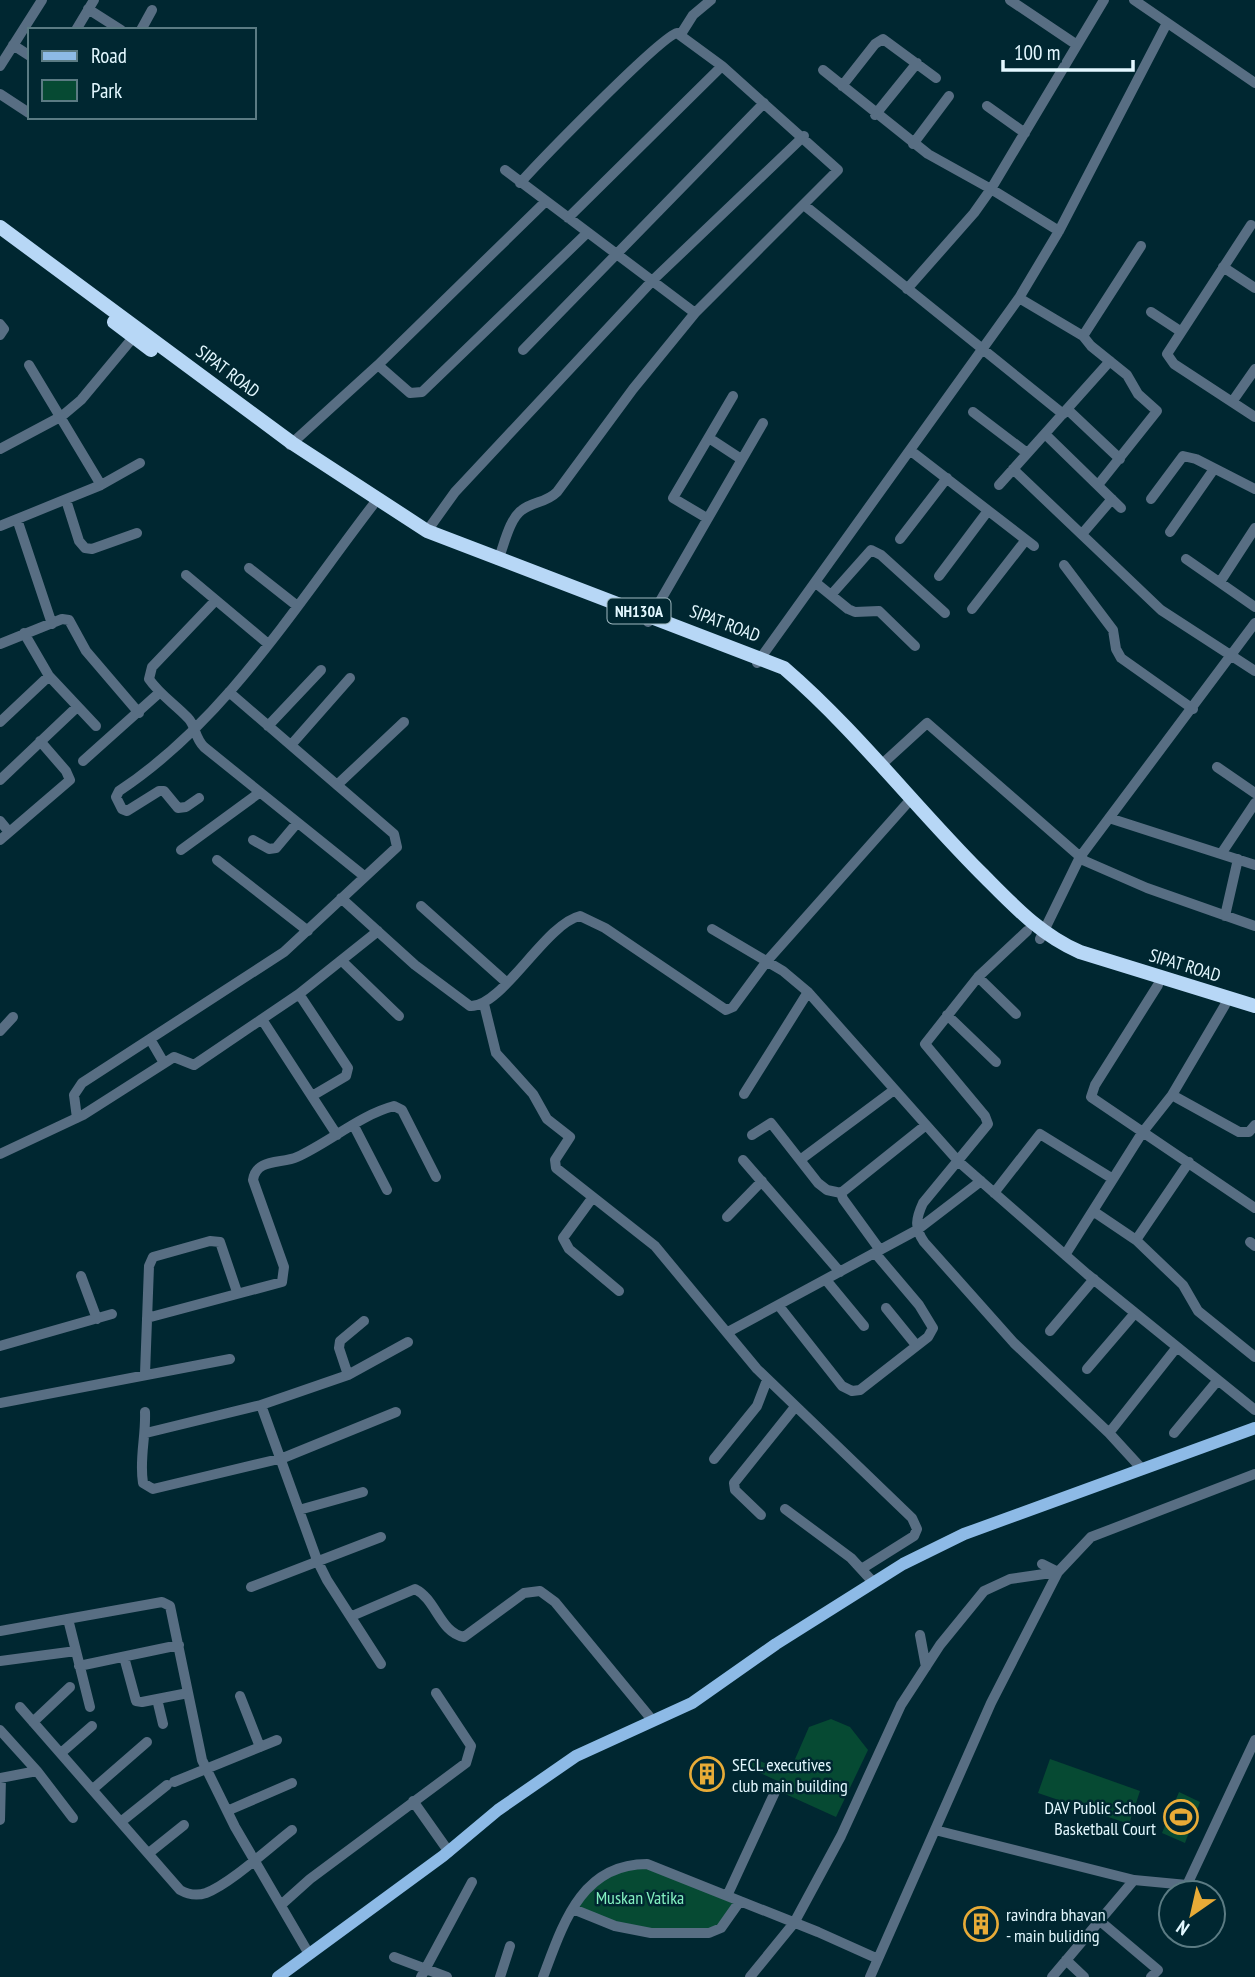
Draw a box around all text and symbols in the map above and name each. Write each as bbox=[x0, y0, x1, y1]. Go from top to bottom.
legend bbox=[28, 28, 256, 119]
scale bar bbox=[1003, 28, 1132, 72]
text: 100 m bbox=[1014, 39, 1060, 66]
text: Road bbox=[91, 42, 127, 69]
text: Park bbox=[91, 77, 122, 104]
street label: SIPAT ROAD bbox=[192, 340, 264, 402]
road number: NH130A bbox=[608, 598, 670, 624]
street label: SIPAT ROAD bbox=[687, 599, 763, 647]
street label: SIPAT ROAD bbox=[1147, 943, 1223, 987]
place label: SECL executives club main building bbox=[732, 1753, 848, 1797]
building icon: SECL executives club main building bbox=[688, 1755, 726, 1793]
place label: DAV Public School Basketball Court bbox=[1044, 1796, 1157, 1840]
sports icon: DAV Public School Basketball Court bbox=[1162, 1798, 1200, 1836]
north arrow bbox=[1157, 1879, 1227, 1949]
park label: Muskan Vatika bbox=[596, 1886, 684, 1909]
place label: ravindra bhavan - main buliding bbox=[1006, 1903, 1106, 1947]
building icon: ravindra bhavan - main buliding bbox=[962, 1905, 1000, 1943]
text: N bbox=[1172, 1915, 1193, 1941]

